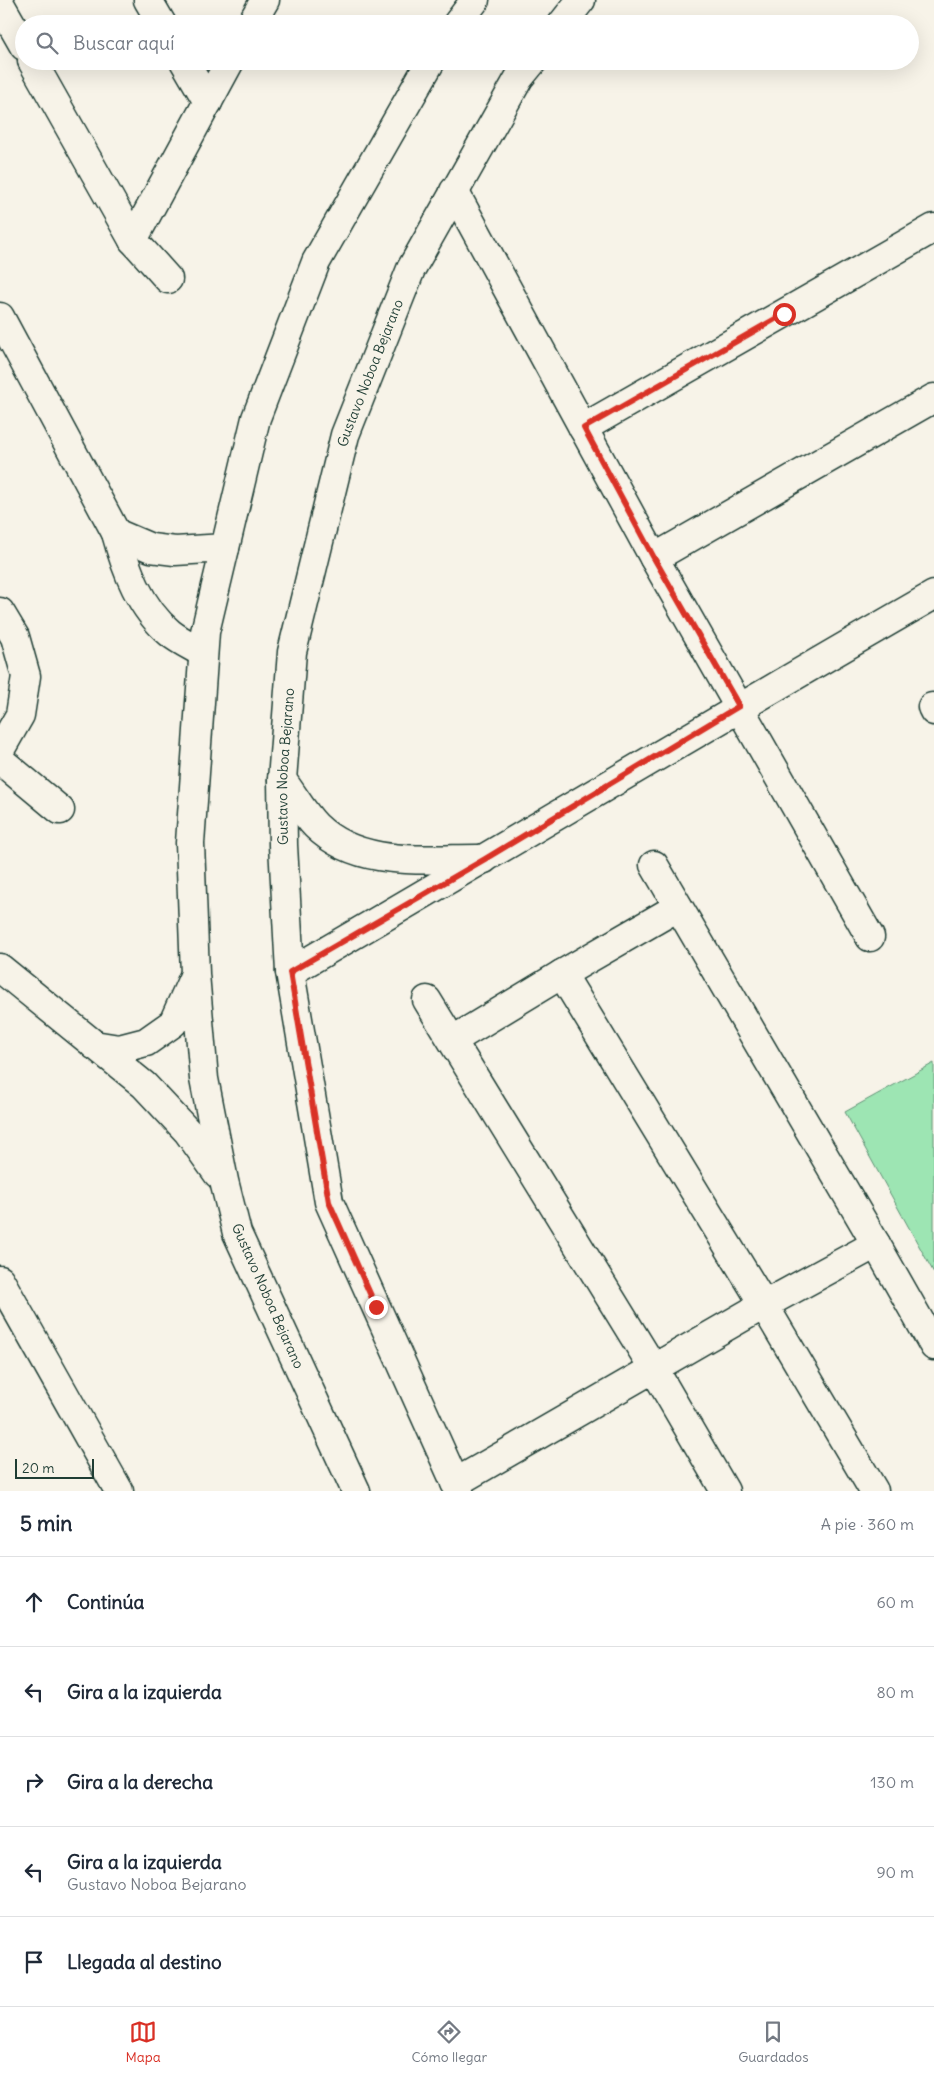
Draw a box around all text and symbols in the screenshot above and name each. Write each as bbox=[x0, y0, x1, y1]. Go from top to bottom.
search box bbox=[15, 15, 919, 70]
icon: search bbox=[33, 29, 61, 57]
text: Buscar aquí bbox=[73, 31, 174, 55]
street label: Gustavo Noboa Bejarano bbox=[333, 296, 407, 449]
route start bbox=[773, 303, 796, 326]
street label: Gustavo Noboa Bejarano bbox=[273, 687, 298, 845]
street label: Gustavo Noboa Bejarano bbox=[228, 1221, 308, 1372]
route end bbox=[365, 1296, 388, 1319]
scale bar bbox=[15, 1456, 94, 1479]
text: 20 m bbox=[22, 1459, 55, 1477]
text: 5 min bbox=[20, 1510, 72, 1537]
text: A pie · 360 m bbox=[821, 1514, 914, 1534]
icon: ahead bbox=[20, 1588, 48, 1616]
text: Continúa bbox=[67, 1590, 144, 1614]
text: 60 m bbox=[876, 1592, 914, 1612]
icon: left bbox=[20, 1678, 48, 1706]
text: Gira a la izquierda bbox=[67, 1680, 222, 1704]
text: 80 m bbox=[876, 1682, 914, 1702]
icon: right bbox=[20, 1768, 48, 1796]
text: Gira a la derecha bbox=[67, 1770, 213, 1794]
text: 130 m bbox=[870, 1772, 914, 1792]
text: Gira a la izquierda bbox=[67, 1850, 222, 1874]
icon: left bbox=[20, 1858, 48, 1886]
text: 90 m bbox=[876, 1862, 914, 1882]
text: Gustavo Noboa Bejarano bbox=[67, 1874, 247, 1894]
icon: arrive bbox=[20, 1948, 48, 1976]
text: Llegada al destino bbox=[67, 1950, 222, 1974]
tab: Mapa bbox=[125, 2018, 161, 2066]
tab: Cómo llegar bbox=[412, 2018, 487, 2066]
tab: Guardados bbox=[738, 2018, 809, 2066]

